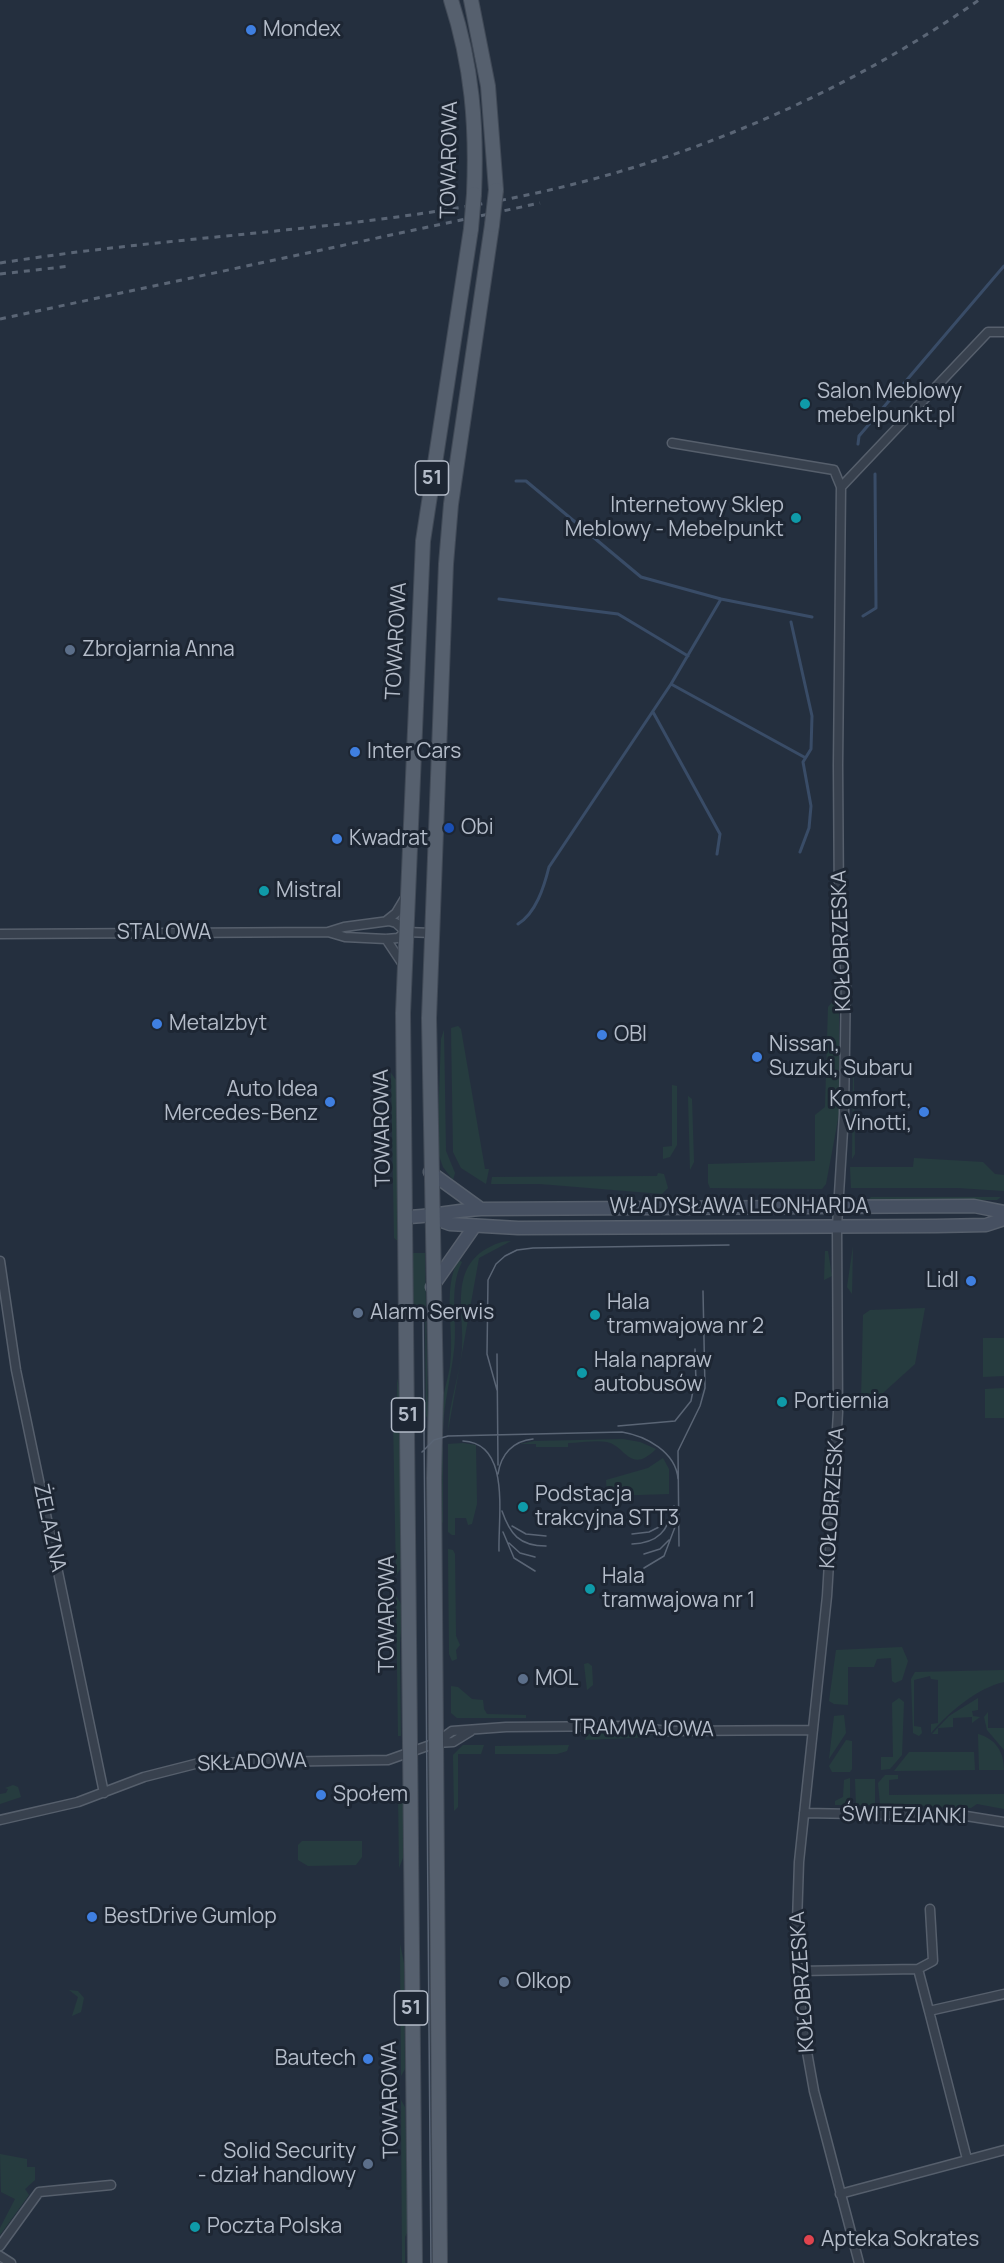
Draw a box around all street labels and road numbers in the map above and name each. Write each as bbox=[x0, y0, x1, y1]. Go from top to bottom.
street label: TOWAROWA bbox=[436, 101, 464, 219]
road number: 51 bbox=[416, 461, 448, 495]
street label: TOWAROWA bbox=[381, 581, 413, 701]
street label: KOŁOBRZESKA bbox=[827, 870, 857, 1012]
street label: STALOWA bbox=[117, 920, 211, 946]
street label: TOWAROWA bbox=[369, 1069, 397, 1187]
street label: WŁADYSŁAWA LEONHARDA bbox=[609, 1194, 869, 1220]
road number: 51 bbox=[392, 1398, 424, 1432]
street label: KOŁOBRZESKA bbox=[815, 1426, 851, 1570]
street label: ŻELAZNA bbox=[27, 1482, 71, 1574]
street label: TOWAROWA bbox=[375, 1555, 401, 1673]
street label: TRAMWAJOWA bbox=[570, 1715, 714, 1743]
street label: SKŁADOWA bbox=[197, 1748, 307, 1778]
street label: ŚWITEZIANKI bbox=[841, 1802, 967, 1830]
street label: KOŁOBRZESKA bbox=[785, 1910, 821, 2054]
road number: 51 bbox=[394, 1991, 428, 2025]
street label: TOWAROWA bbox=[377, 2041, 405, 2159]

